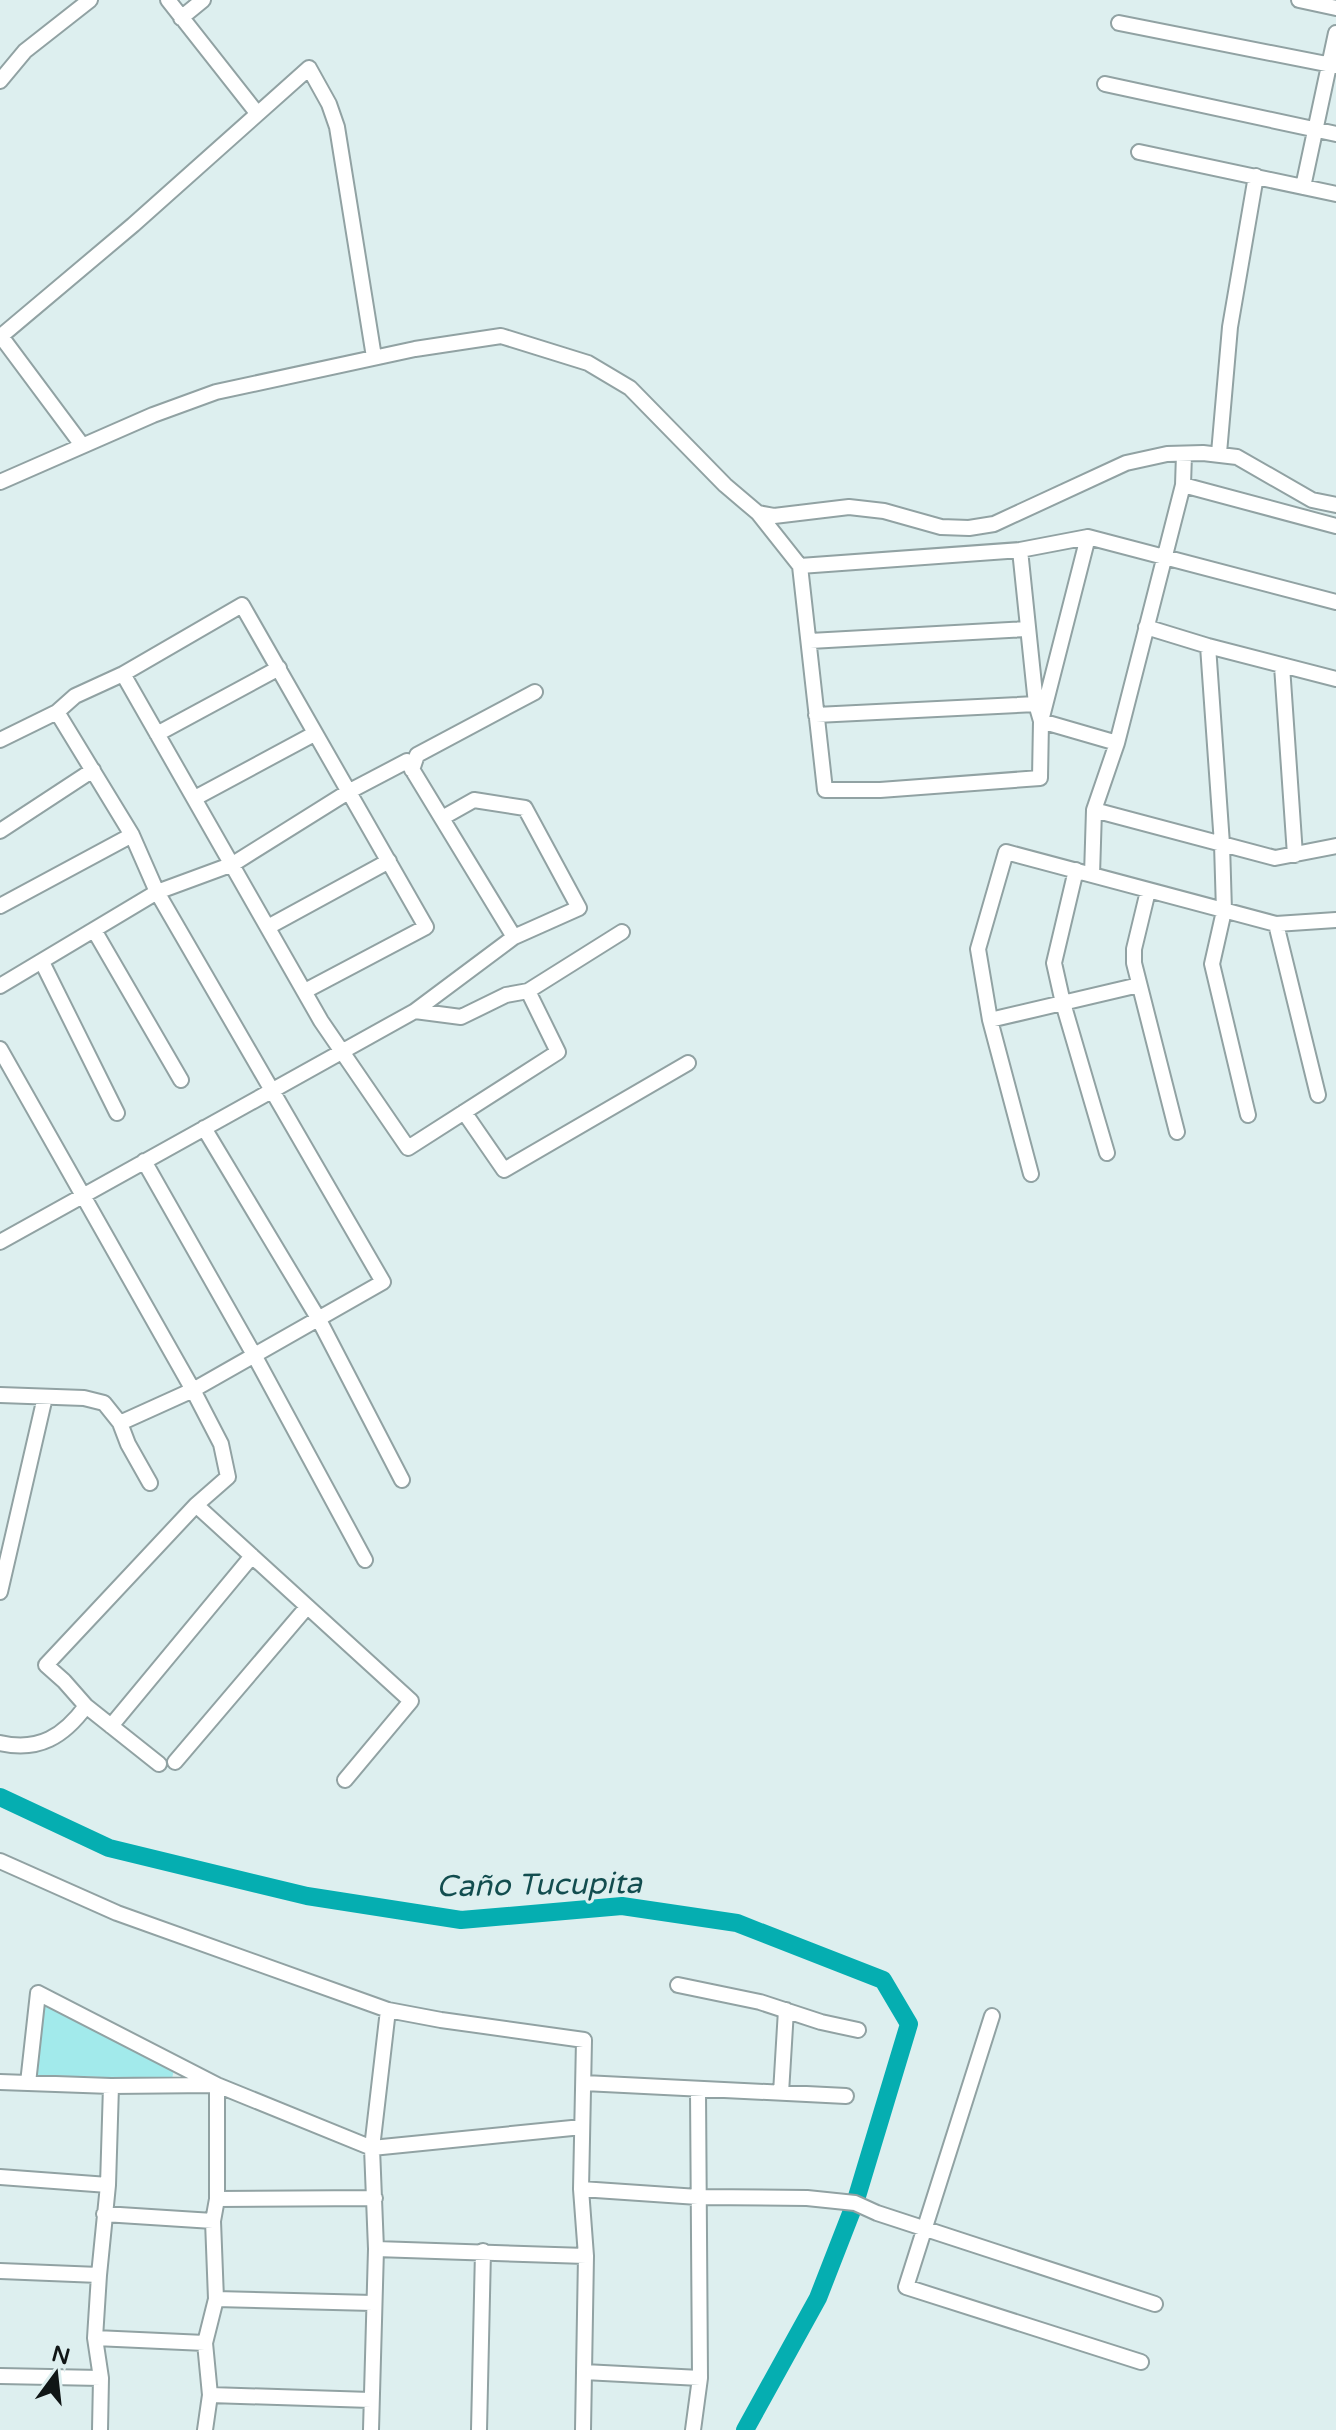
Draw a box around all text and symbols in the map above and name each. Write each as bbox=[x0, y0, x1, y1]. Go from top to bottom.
water label: Caño Tucupita bbox=[436, 1865, 643, 1905]
north arrow bbox=[16, 2334, 96, 2414]
text: N bbox=[49, 2341, 73, 2370]

